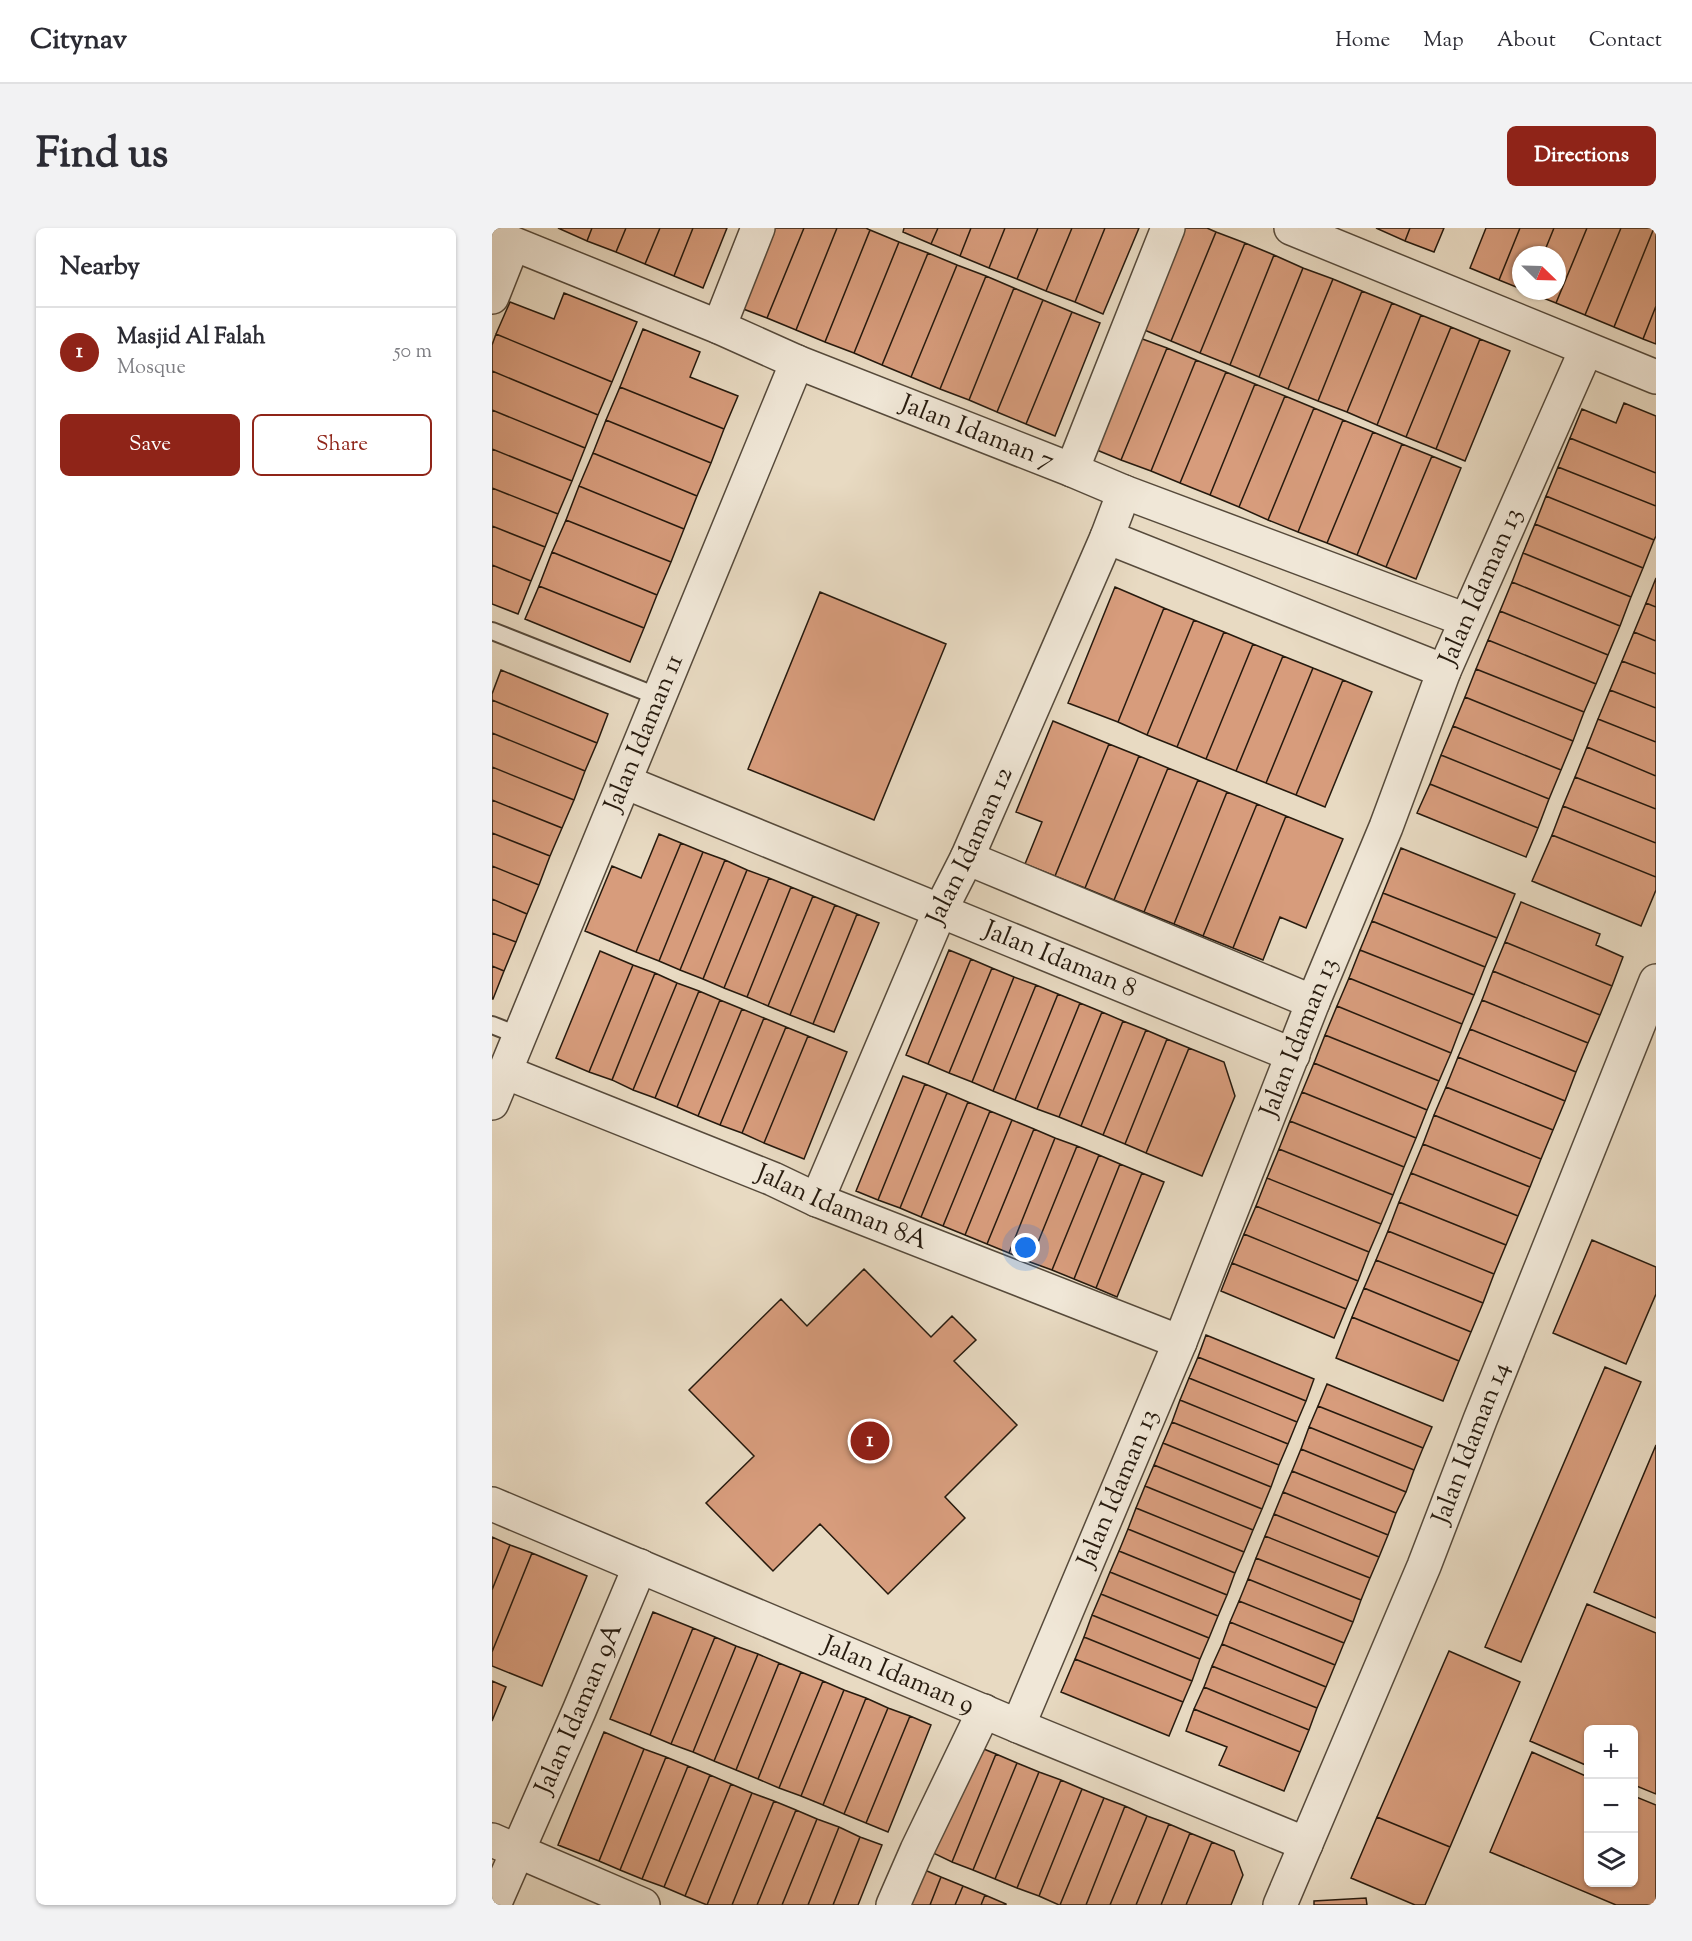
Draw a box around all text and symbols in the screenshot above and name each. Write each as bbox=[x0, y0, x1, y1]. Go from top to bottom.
text: Citynav bbox=[30, 21, 127, 61]
text: Home bbox=[1335, 26, 1390, 56]
text: Map bbox=[1423, 26, 1464, 56]
text: About bbox=[1497, 26, 1556, 56]
text: Contact bbox=[1589, 26, 1662, 56]
text: Find us bbox=[36, 126, 168, 186]
button: Directions bbox=[1507, 126, 1656, 186]
north arrow bbox=[1512, 246, 1566, 300]
text: Nearby bbox=[60, 249, 140, 286]
text: Masjid Al Falah bbox=[117, 322, 265, 354]
text: 1 bbox=[76, 338, 83, 367]
text: 50 m bbox=[394, 338, 432, 367]
text: Mosque bbox=[117, 354, 186, 383]
street label: Jalan Idaman 7 bbox=[893, 385, 1060, 480]
button: Save bbox=[60, 414, 240, 476]
button: Share bbox=[252, 414, 432, 476]
street label: Jalan Idaman 13 bbox=[1429, 502, 1532, 673]
street label: Jalan Idaman 11 bbox=[595, 649, 693, 819]
street label: Jalan Idaman 12 bbox=[917, 761, 1023, 932]
street label: Jalan Idaman 8 bbox=[976, 911, 1142, 1008]
street label: Jalan Idaman 13 bbox=[1251, 952, 1348, 1124]
street label: Jalan Idaman 8A bbox=[748, 1155, 933, 1260]
your location bbox=[1011, 1233, 1040, 1262]
street label: Jalan Idaman 14 bbox=[1422, 1357, 1520, 1532]
street label: Jalan Idaman 13 bbox=[1068, 1403, 1168, 1575]
pin: 1 bbox=[850, 1418, 890, 1464]
street label: Jalan Idaman 9A bbox=[525, 1617, 632, 1802]
street label: Jalan Idaman 9 bbox=[815, 1626, 980, 1724]
map controls bbox=[1584, 1725, 1638, 1887]
button: + bbox=[1584, 1725, 1638, 1779]
button: − bbox=[1584, 1779, 1638, 1833]
button: layers bbox=[1584, 1833, 1638, 1887]

